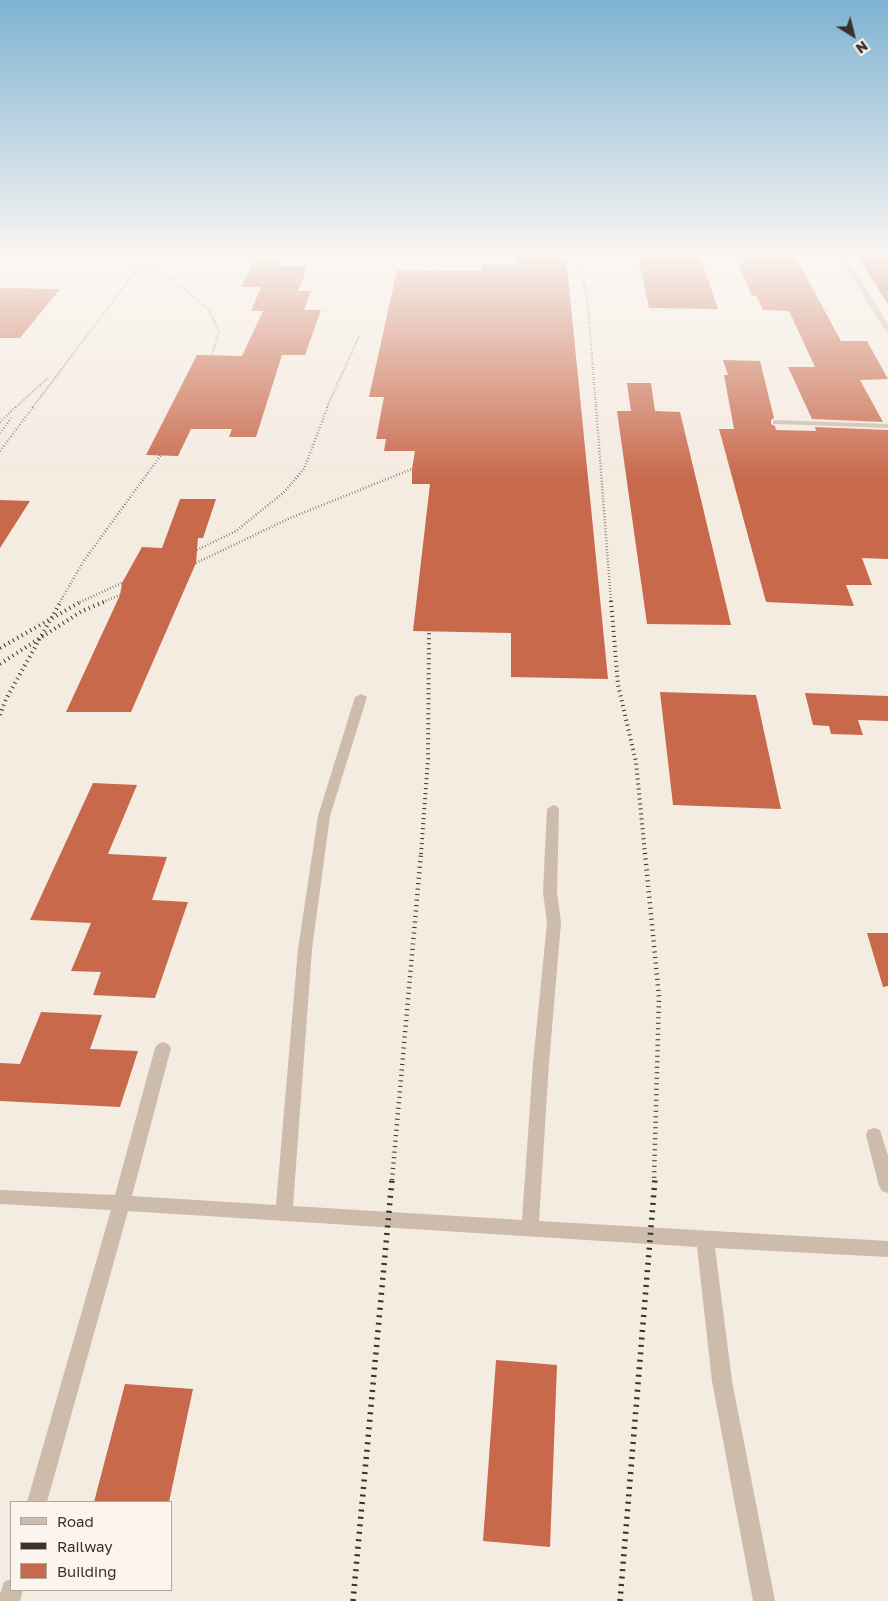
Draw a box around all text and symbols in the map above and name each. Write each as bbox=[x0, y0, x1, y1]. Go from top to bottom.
north arrow bbox=[828, 10, 878, 60]
text: N bbox=[853, 38, 871, 58]
legend bbox=[10, 1501, 172, 1591]
text: Road bbox=[57, 1512, 94, 1530]
text: Railway bbox=[57, 1537, 113, 1555]
text: Building bbox=[57, 1562, 117, 1580]

